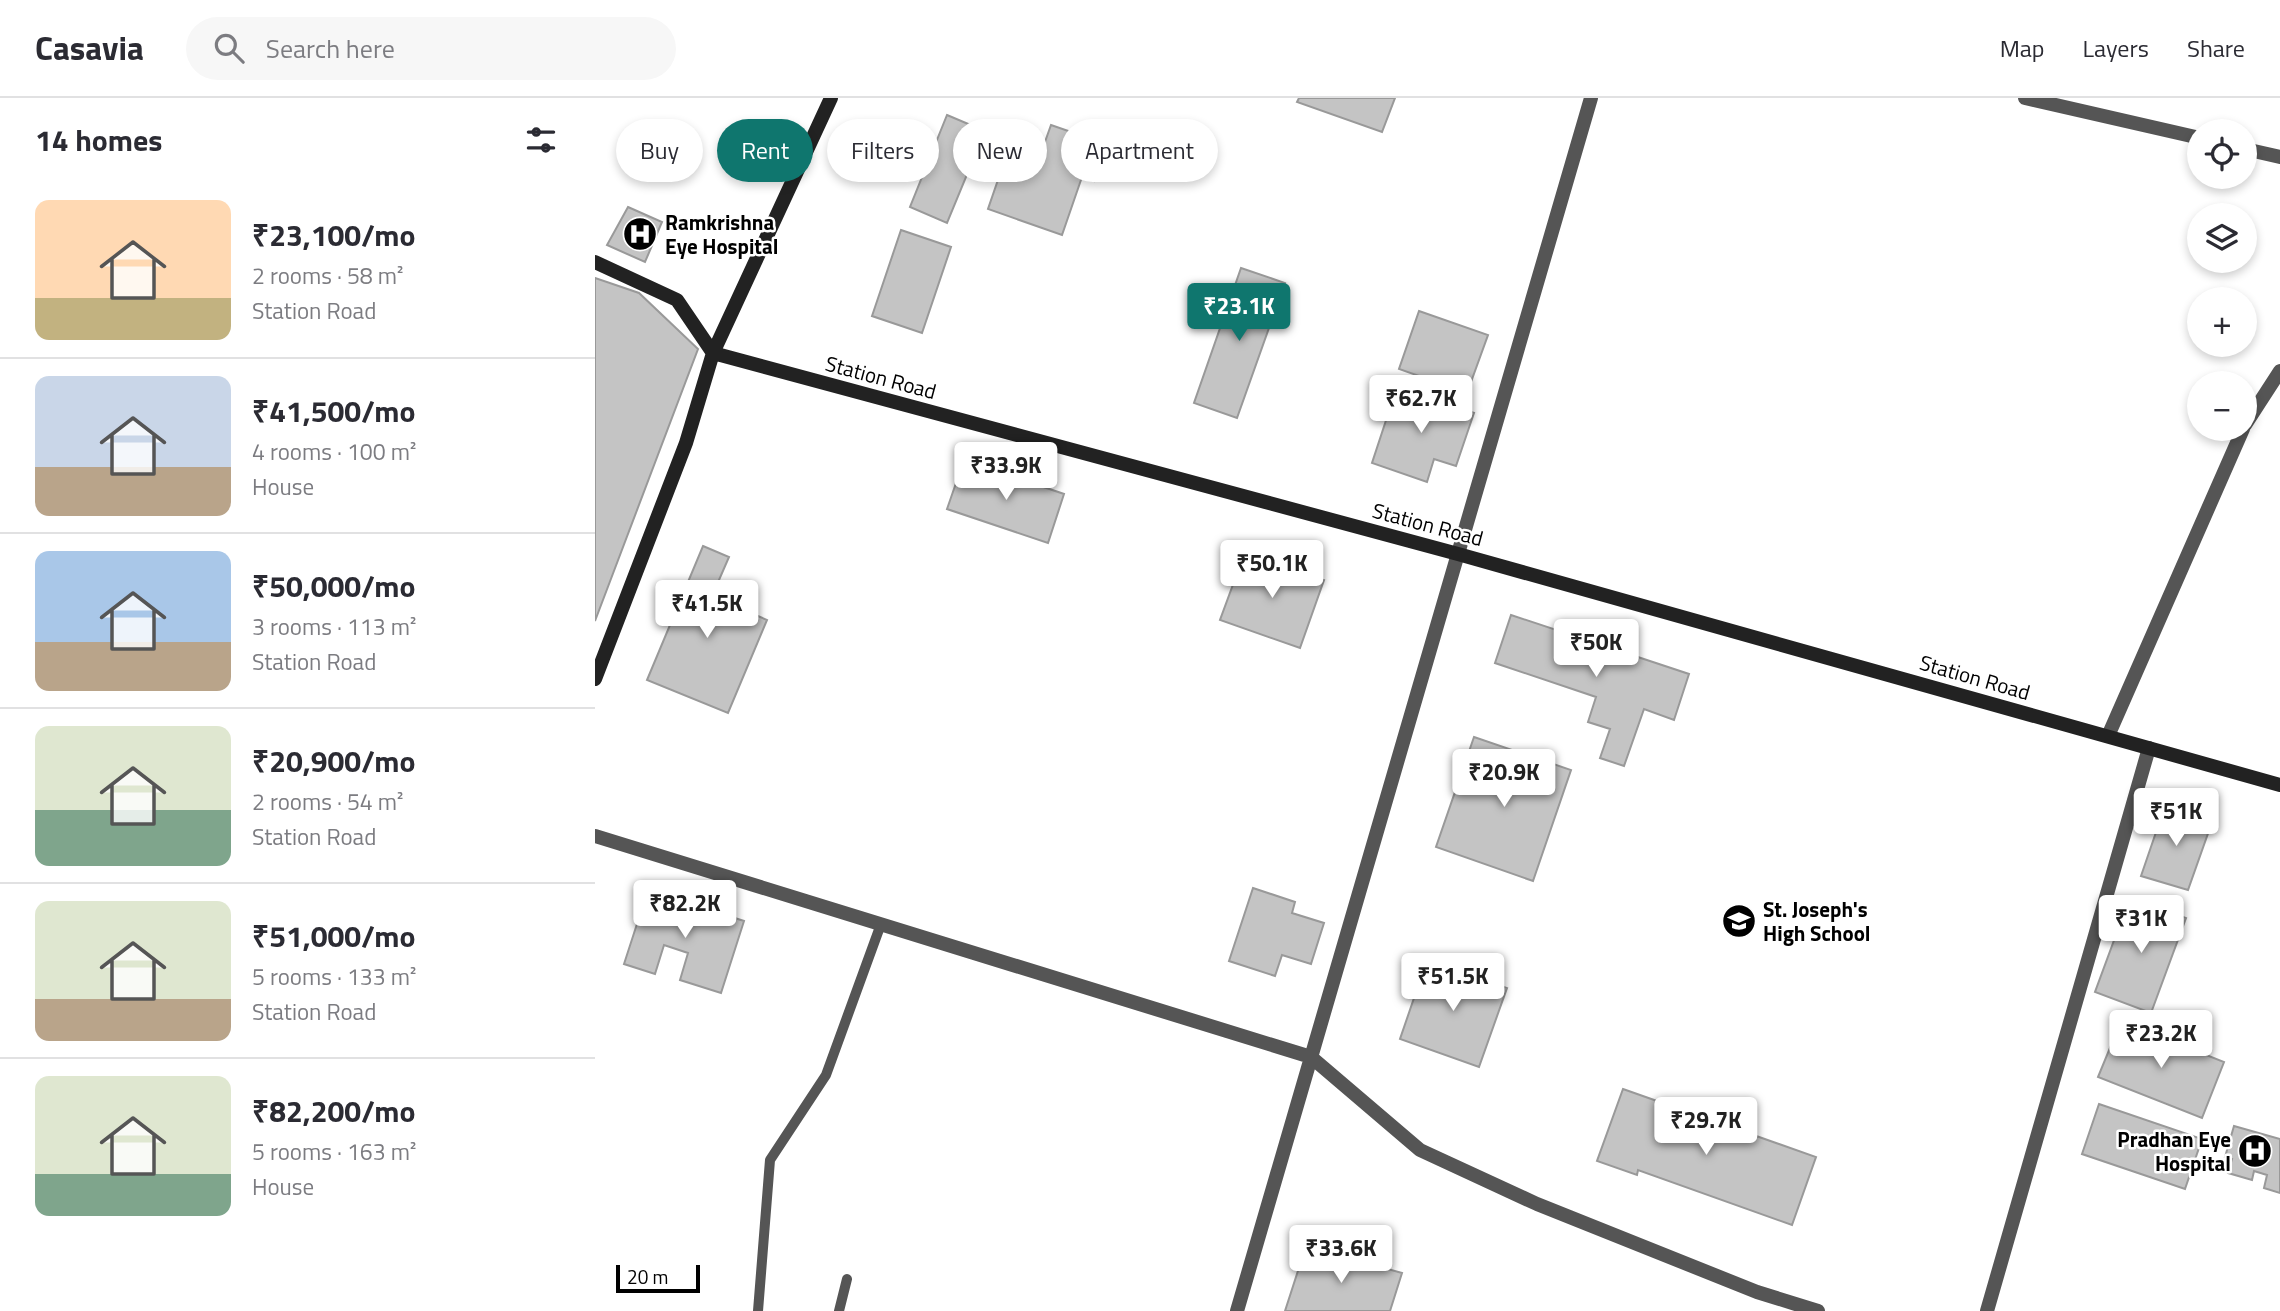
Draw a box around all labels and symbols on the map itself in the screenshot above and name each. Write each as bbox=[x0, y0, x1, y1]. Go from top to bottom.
place label: Ramkrishna Eye Hospital bbox=[665, 206, 778, 262]
hospital icon: Ramkrishna Eye Hospital bbox=[621, 215, 659, 253]
pin: ₹23.1K bbox=[1182, 284, 1296, 343]
street label: Station Road bbox=[822, 347, 940, 407]
pin: ₹62.7K bbox=[1364, 376, 1478, 435]
pin: ₹33.9K bbox=[949, 442, 1063, 502]
street label: Station Road bbox=[1369, 494, 1487, 554]
pin: ₹50.1K bbox=[1215, 540, 1329, 600]
pin: ₹41.5K bbox=[650, 580, 764, 640]
pin: ₹50K bbox=[1555, 620, 1637, 679]
street label: Station Road bbox=[1916, 646, 2034, 708]
pin: ₹20.9K bbox=[1447, 750, 1561, 809]
pin: ₹51K bbox=[2135, 788, 2217, 848]
pin: ₹82.2K bbox=[628, 880, 742, 940]
place label: St. Joseph's High School bbox=[1763, 893, 1871, 949]
pin: ₹31K bbox=[2100, 896, 2182, 955]
school or university icon: St. Joseph's High School bbox=[1720, 902, 1758, 940]
pin: ₹51.5K bbox=[1396, 954, 1510, 1013]
pin: ₹23.2K bbox=[2104, 1010, 2218, 1070]
pin: ₹29.7K bbox=[1649, 1098, 1763, 1157]
place label: Pradhan Eye Hospital bbox=[2117, 1123, 2231, 1179]
hospital icon: Pradhan Eye Hospital bbox=[2236, 1132, 2274, 1170]
pin: ₹33.6K bbox=[1284, 1226, 1398, 1285]
scale bar bbox=[616, 1262, 700, 1294]

